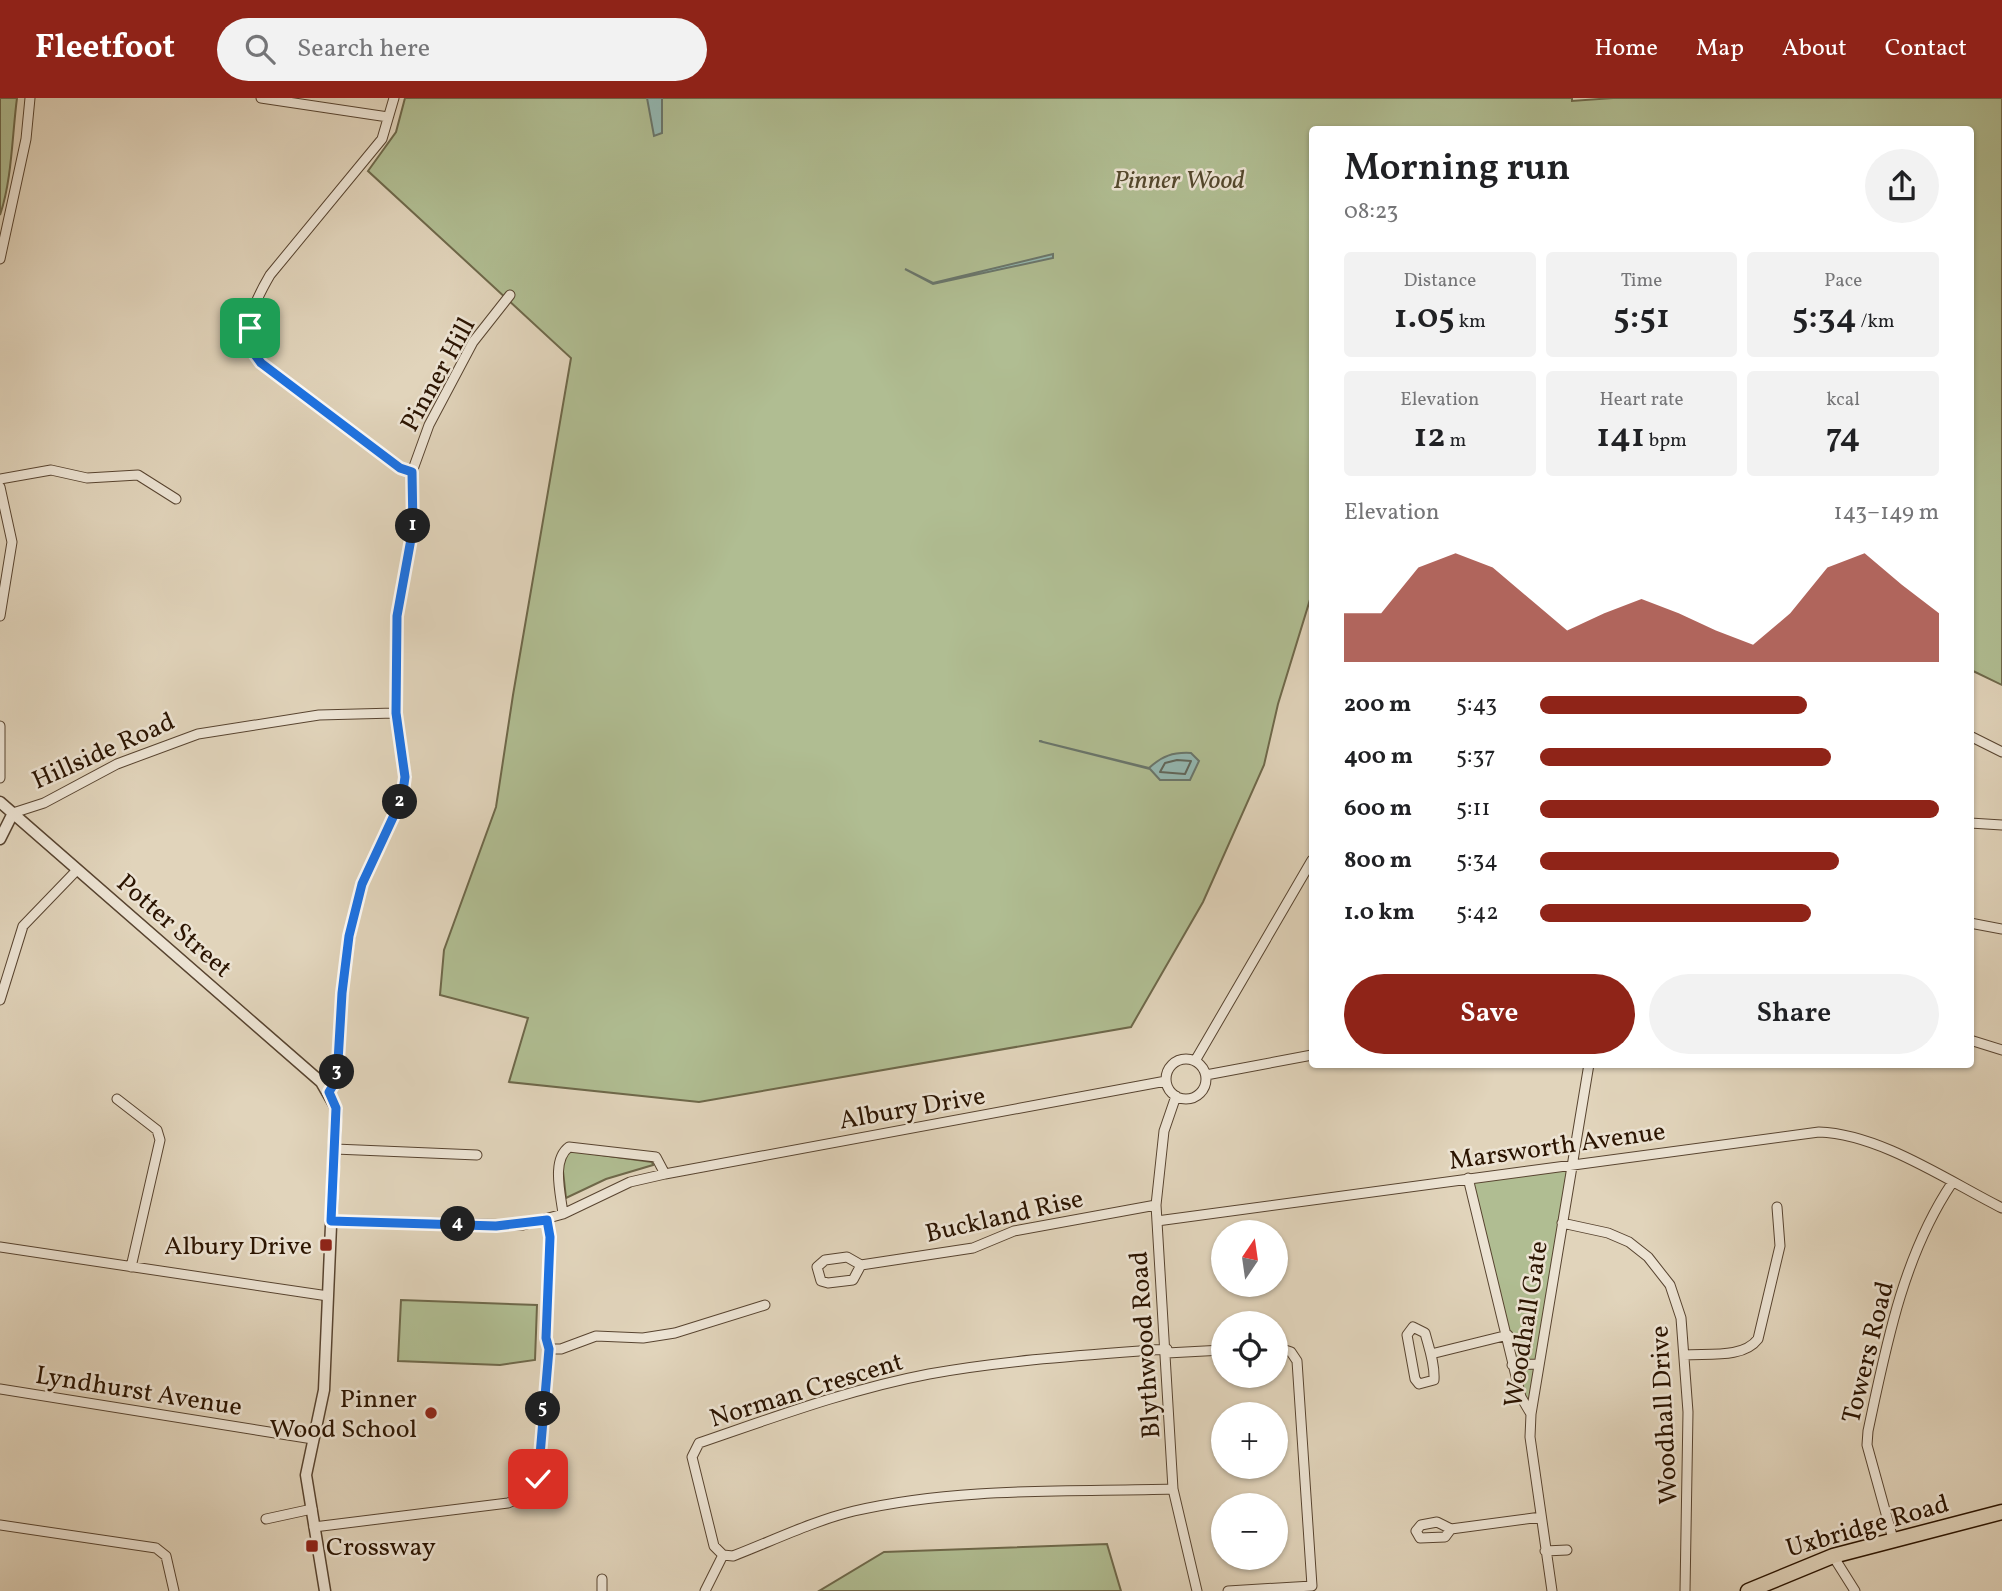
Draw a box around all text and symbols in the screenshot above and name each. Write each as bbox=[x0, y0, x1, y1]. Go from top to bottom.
search box bbox=[217, 18, 707, 81]
text: Fleetfoot bbox=[35, 26, 175, 72]
icon: search bbox=[241, 30, 279, 68]
text: Search here bbox=[297, 31, 430, 67]
text: Home bbox=[1594, 32, 1658, 66]
text: Map bbox=[1696, 32, 1744, 66]
text: About bbox=[1782, 32, 1847, 66]
text: Contact bbox=[1885, 32, 1967, 66]
text: Morning run bbox=[1344, 143, 1570, 196]
button: share bbox=[1865, 149, 1939, 223]
park label: Pinner Wood bbox=[1113, 163, 1245, 199]
text: 08:23 bbox=[1344, 196, 1398, 228]
text: Distance bbox=[1403, 268, 1476, 294]
text: Time bbox=[1621, 268, 1662, 294]
text: Pace bbox=[1824, 268, 1862, 294]
text: 1.05 bbox=[1394, 294, 1455, 342]
text: 5:51 bbox=[1613, 294, 1670, 342]
text: 5:34 bbox=[1792, 294, 1857, 342]
pin bbox=[220, 298, 280, 358]
icon: arrive bbox=[231, 309, 269, 347]
text: km bbox=[1455, 309, 1486, 335]
text: /km bbox=[1857, 309, 1895, 335]
street label: Pinner Hill bbox=[393, 311, 485, 439]
text: Elevation bbox=[1400, 387, 1479, 413]
text: Heart rate bbox=[1600, 387, 1683, 413]
text: kcal bbox=[1826, 387, 1860, 413]
text: 12 bbox=[1413, 413, 1446, 461]
text: 141 bbox=[1596, 413, 1645, 461]
text: 74 bbox=[1826, 413, 1861, 461]
text: m bbox=[1446, 428, 1466, 454]
text: bpm bbox=[1645, 428, 1687, 454]
text: Elevation bbox=[1344, 497, 1440, 529]
text: 143–149 m bbox=[1834, 497, 1939, 529]
pin: 1 bbox=[396, 508, 430, 544]
text: 1 bbox=[409, 512, 416, 538]
text: 200 m bbox=[1344, 689, 1411, 721]
text: 5:43 bbox=[1456, 689, 1497, 721]
street label: Hillside Road bbox=[27, 704, 181, 799]
text: 400 m bbox=[1344, 741, 1413, 773]
text: 5:37 bbox=[1456, 741, 1495, 773]
pin: 2 bbox=[382, 784, 418, 820]
text: 2 bbox=[395, 788, 404, 814]
text: 600 m bbox=[1344, 793, 1412, 825]
text: 5:11 bbox=[1456, 793, 1490, 825]
text: 800 m bbox=[1344, 845, 1412, 877]
text: 5:34 bbox=[1456, 845, 1498, 877]
street label: Potter Street bbox=[108, 866, 239, 987]
text: 1.0 km bbox=[1344, 897, 1415, 929]
text: 5:42 bbox=[1456, 897, 1499, 929]
button: Save bbox=[1344, 974, 1635, 1054]
button: Share bbox=[1649, 974, 1939, 1054]
pin: 3 bbox=[320, 1054, 354, 1090]
text: 3 bbox=[332, 1058, 341, 1084]
street label: Albury Drive bbox=[836, 1078, 988, 1140]
street label: Marsworth Avenue bbox=[1447, 1114, 1668, 1180]
street label: Buckland Rise bbox=[922, 1181, 1087, 1253]
pin: 4 bbox=[440, 1206, 476, 1242]
text: 4 bbox=[452, 1210, 463, 1236]
north arrow bbox=[1211, 1220, 1288, 1297]
map controls bbox=[1211, 1220, 1288, 1570]
place label: Albury Drive bbox=[164, 1229, 312, 1265]
marker: Albury Drive bbox=[318, 1237, 334, 1253]
street label: Woodhall Gate bbox=[1496, 1238, 1558, 1410]
street label: Blythwood Road bbox=[1121, 1250, 1170, 1440]
street label: Towers Road bbox=[1834, 1278, 1904, 1427]
button: locate bbox=[1211, 1311, 1288, 1388]
street label: Woodhall Drive bbox=[1642, 1325, 1688, 1505]
street label: Norman Crescent bbox=[705, 1344, 908, 1437]
street label: Lyndhurst Avenue bbox=[33, 1358, 244, 1426]
place label: Pinner Wood School bbox=[269, 1382, 417, 1448]
pin: 5 bbox=[526, 1392, 560, 1426]
text: 5 bbox=[538, 1395, 547, 1421]
button: + bbox=[1211, 1402, 1288, 1479]
marker: Pinner Wood School bbox=[423, 1405, 439, 1421]
pin bbox=[508, 1449, 568, 1509]
icon: check bbox=[519, 1460, 557, 1498]
street label: Uxbridge Road bbox=[1782, 1486, 1953, 1567]
button: − bbox=[1211, 1493, 1288, 1570]
place label: Crossway bbox=[326, 1530, 436, 1566]
marker: Crossway bbox=[304, 1538, 320, 1554]

